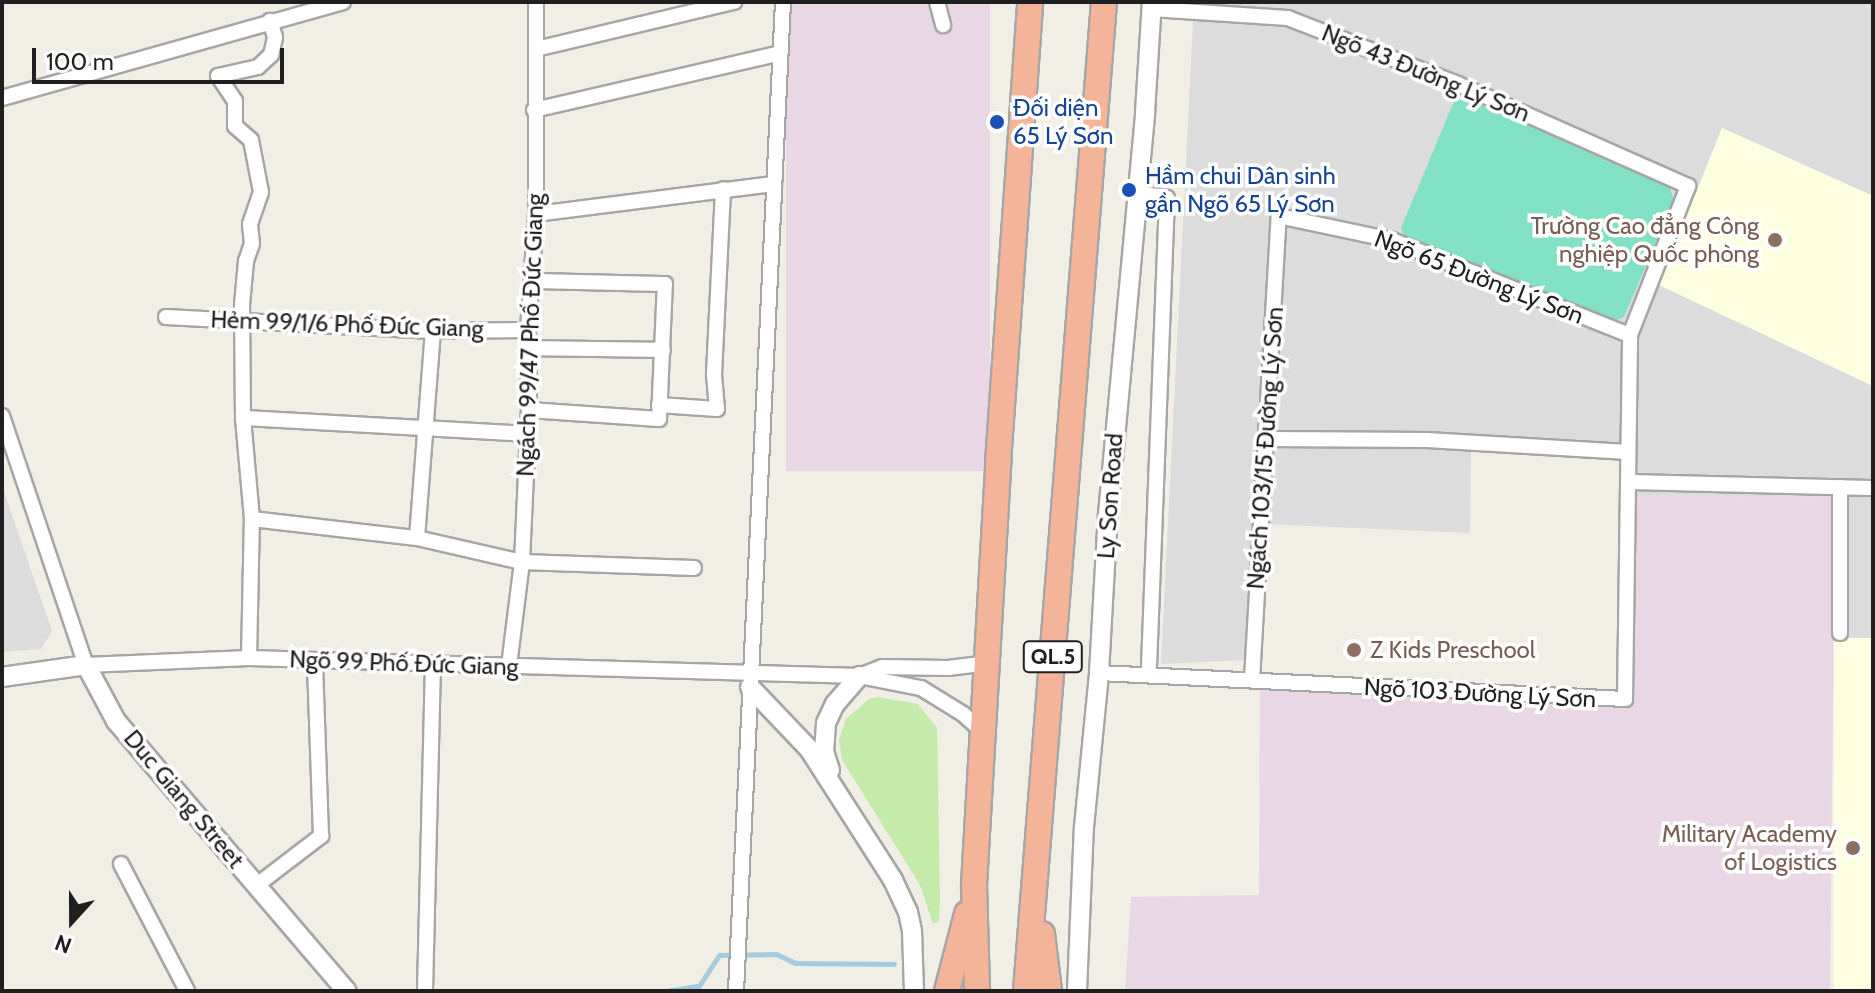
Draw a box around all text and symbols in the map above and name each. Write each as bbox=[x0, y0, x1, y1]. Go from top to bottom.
street label: Ngõ 43 Đường Lý Sơn bbox=[1318, 18, 1534, 128]
scale bar bbox=[36, 32, 288, 82]
text: 100 m bbox=[46, 47, 114, 76]
place label: Đối diện 65 Lý Sơn bbox=[1013, 94, 1113, 150]
marker: Đối diện 65 Lý Sơn bbox=[988, 113, 1006, 131]
place label: Hầm chui Dân sinh gần Ngõ 65 Lý Sơn bbox=[1145, 162, 1336, 218]
marker: Hầm chui Dân sinh gần Ngõ 65 Lý Sơn bbox=[1120, 181, 1138, 199]
street label: Ngách 99/47 Phố Đức Giang bbox=[511, 193, 549, 477]
place label: Trường Cao đẳng Công nghiệp Quốc phòng bbox=[1531, 212, 1759, 268]
street label: Ngõ 65 Đường Lý Sơn bbox=[1370, 224, 1588, 330]
marker: Trường Cao đẳng Công nghiệp Quốc phòng bbox=[1766, 231, 1784, 249]
street label: Hẻm 99/1/6 Phố Đức Giang bbox=[210, 305, 484, 343]
street label: Ngách 103/15 Đường Lý Sơn bbox=[1241, 306, 1289, 590]
street label: Ly Son Road bbox=[1091, 432, 1129, 560]
place label: Z Kids Preschool bbox=[1370, 636, 1535, 664]
road number: QL.5 bbox=[1021, 639, 1085, 675]
marker: Z Kids Preschool bbox=[1345, 641, 1363, 659]
street label: Ngõ 99 Phố Đức Giang bbox=[289, 645, 519, 681]
street label: Ngõ 103 Đường Lý Sơn bbox=[1363, 673, 1597, 713]
street label: Duc Giang Street bbox=[118, 724, 250, 874]
place label: Military Academy of Logistics bbox=[1662, 820, 1837, 876]
marker: Military Academy of Logistics bbox=[1844, 839, 1862, 857]
north arrow bbox=[32, 881, 112, 961]
text: N bbox=[51, 928, 75, 959]

